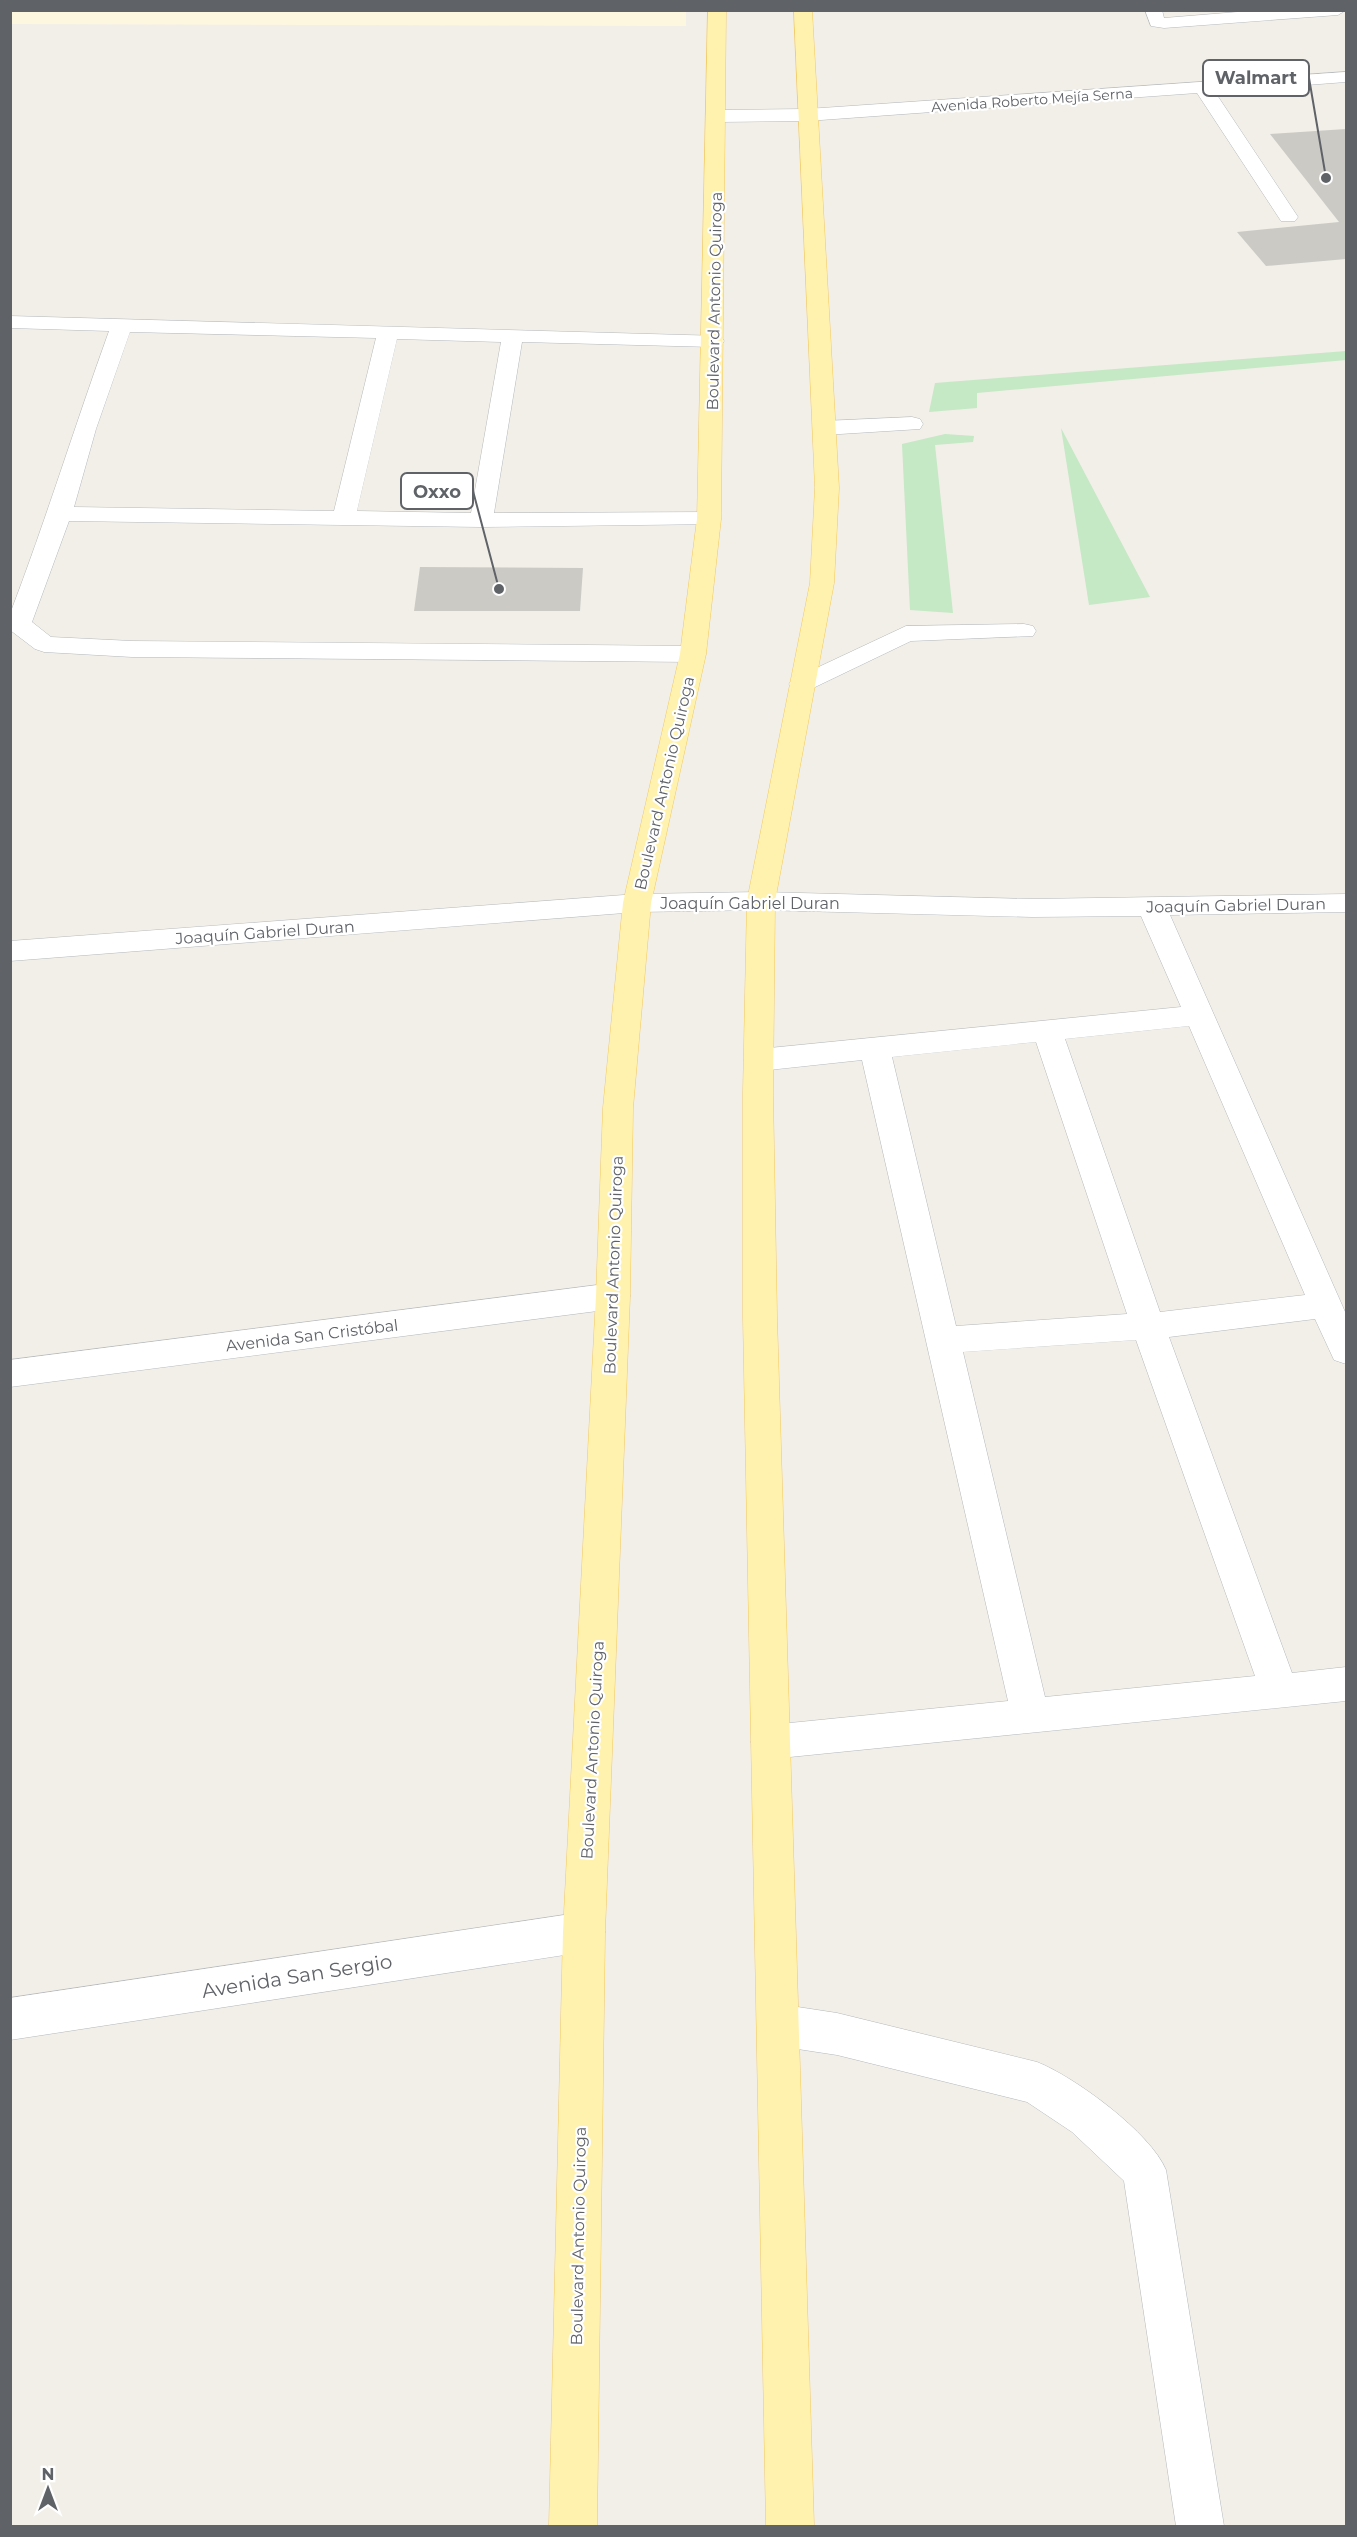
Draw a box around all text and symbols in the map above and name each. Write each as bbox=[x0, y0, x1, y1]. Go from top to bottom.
callout: Walmart bbox=[1203, 60, 1309, 96]
text: Walmart bbox=[1215, 67, 1297, 89]
street label: Avenida Roberto Mejía Serna bbox=[930, 84, 1134, 116]
street label: Boulevard Antonio Quiroga bbox=[703, 192, 726, 411]
callout: Oxxo bbox=[401, 473, 473, 509]
text: Oxxo bbox=[413, 481, 461, 503]
street label: Boulevard Antonio Quiroga bbox=[631, 674, 698, 892]
street label: Joaquín Gabriel Duran bbox=[659, 894, 840, 913]
street label: Joaquín Gabriel Duran bbox=[1145, 894, 1326, 917]
street label: Joaquín Gabriel Duran bbox=[174, 917, 355, 948]
street label: Boulevard Antonio Quiroga bbox=[600, 1155, 627, 1375]
street label: Avenida San Cristóbal bbox=[225, 1315, 399, 1356]
street label: Boulevard Antonio Quiroga bbox=[577, 1640, 608, 1860]
street label: Avenida San Sergio bbox=[200, 1949, 394, 2003]
street label: Boulevard Antonio Quiroga bbox=[567, 2127, 590, 2346]
north arrow bbox=[18, 2459, 78, 2519]
text: N bbox=[42, 2465, 54, 2484]

